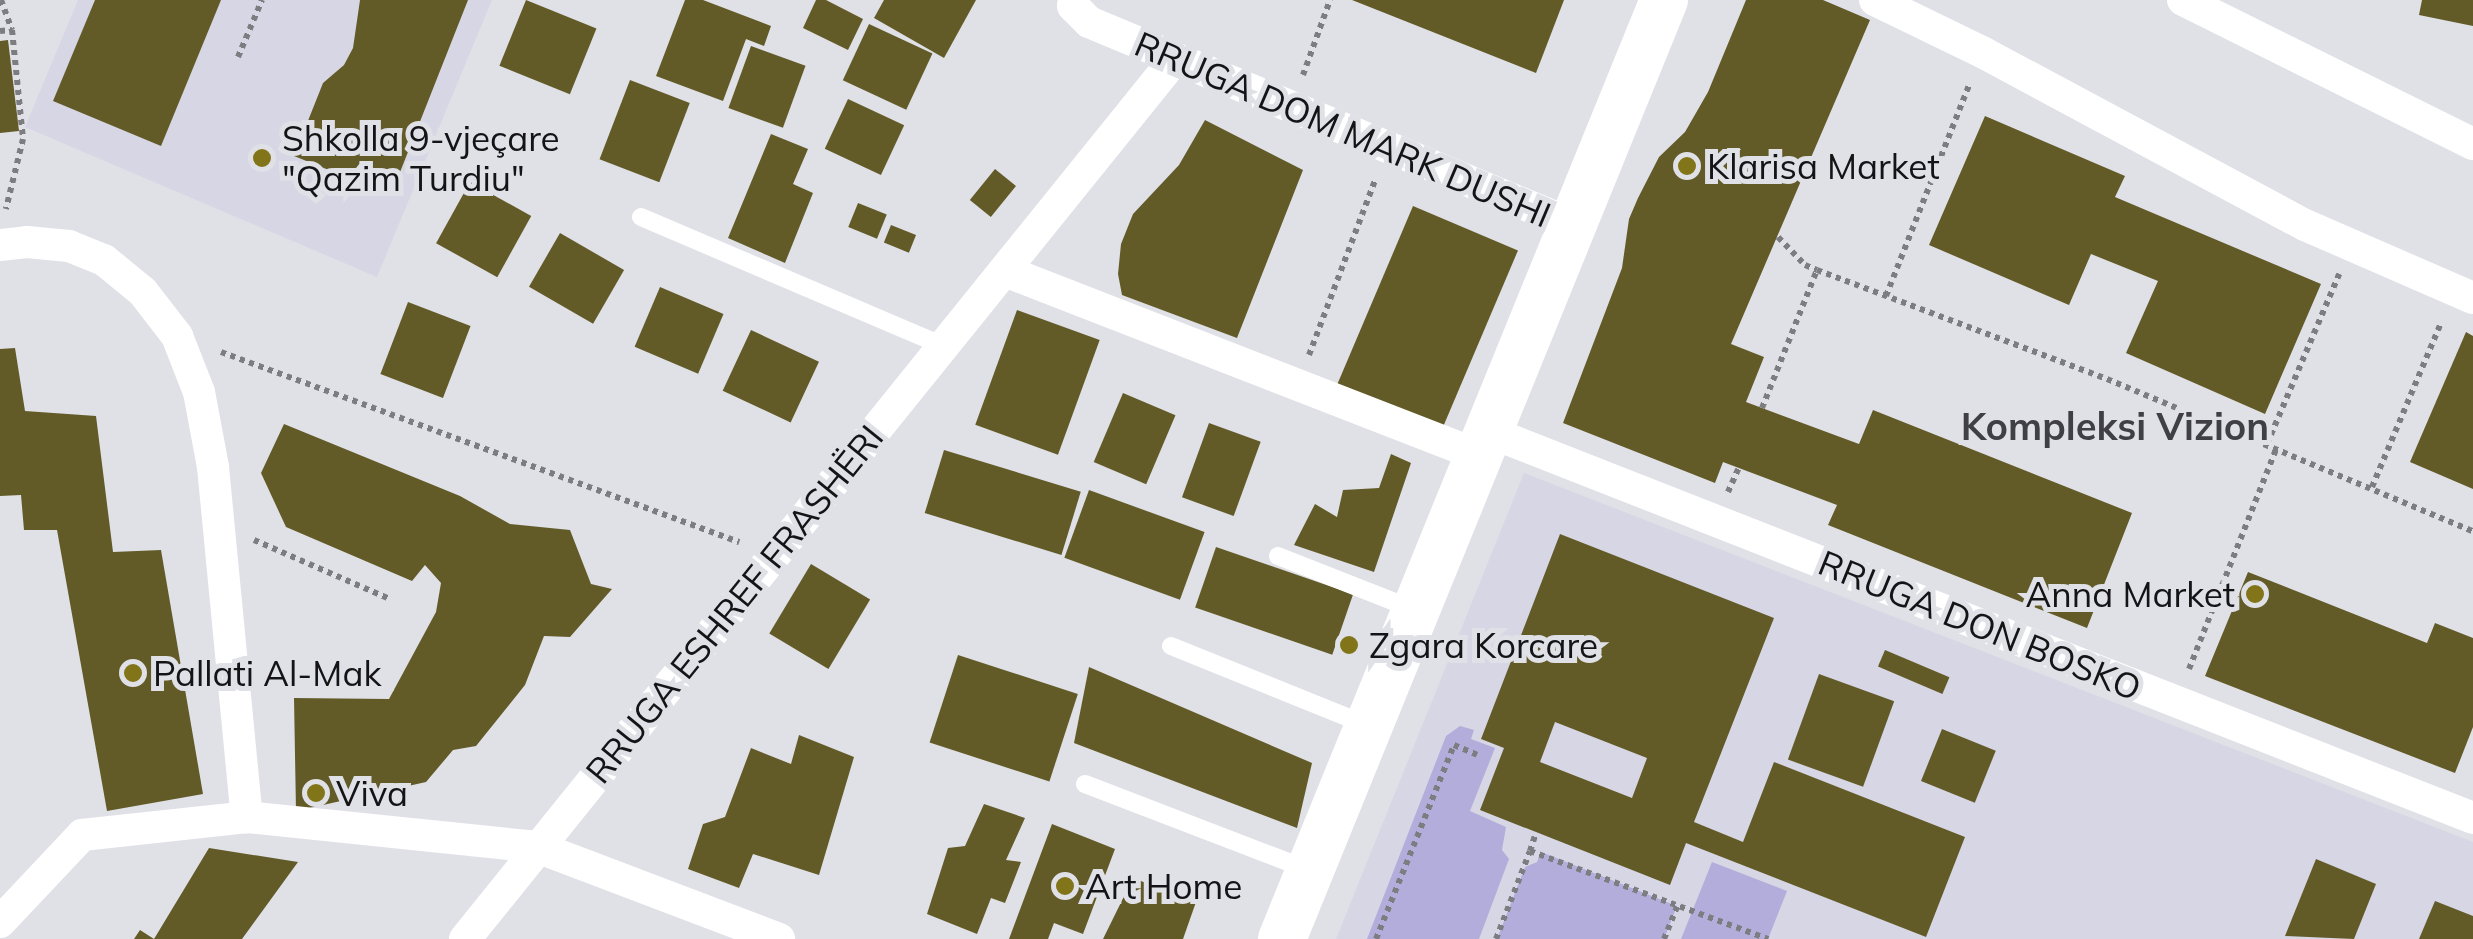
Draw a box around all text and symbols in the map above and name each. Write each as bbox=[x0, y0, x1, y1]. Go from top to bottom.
street label: RRUGA DOM MARK DUSHI bbox=[1129, 22, 1557, 236]
place label: Shkolla 9-vjeçare "Qazim Turdiu" bbox=[282, 117, 560, 199]
place label: Klarisa Market bbox=[1707, 145, 1940, 187]
marker: Shkolla 9-vjeçare "Qazim Turdiu" bbox=[251, 147, 273, 169]
marker: Klarisa Market bbox=[1676, 155, 1698, 177]
district label: Kompleksi Vizion bbox=[1961, 404, 2269, 450]
street label: RRUGA ESHREF FRASHËRI bbox=[577, 417, 891, 791]
street label: RRUGA DON BOSKO bbox=[1813, 541, 2147, 709]
place label: Anna Market bbox=[2026, 573, 2235, 615]
marker: Anna Market bbox=[2244, 583, 2266, 605]
place label: Zgara Korcare bbox=[1369, 624, 1598, 666]
marker: Zgara Korcare bbox=[1338, 634, 1360, 656]
place label: Pallati Al-Mak bbox=[153, 652, 381, 694]
marker: Pallati Al-Mak bbox=[122, 662, 144, 684]
place label: Viva bbox=[336, 772, 408, 814]
marker: Viva bbox=[305, 782, 327, 804]
place label: Art Home bbox=[1085, 865, 1242, 907]
marker: Art Home bbox=[1054, 875, 1076, 897]

